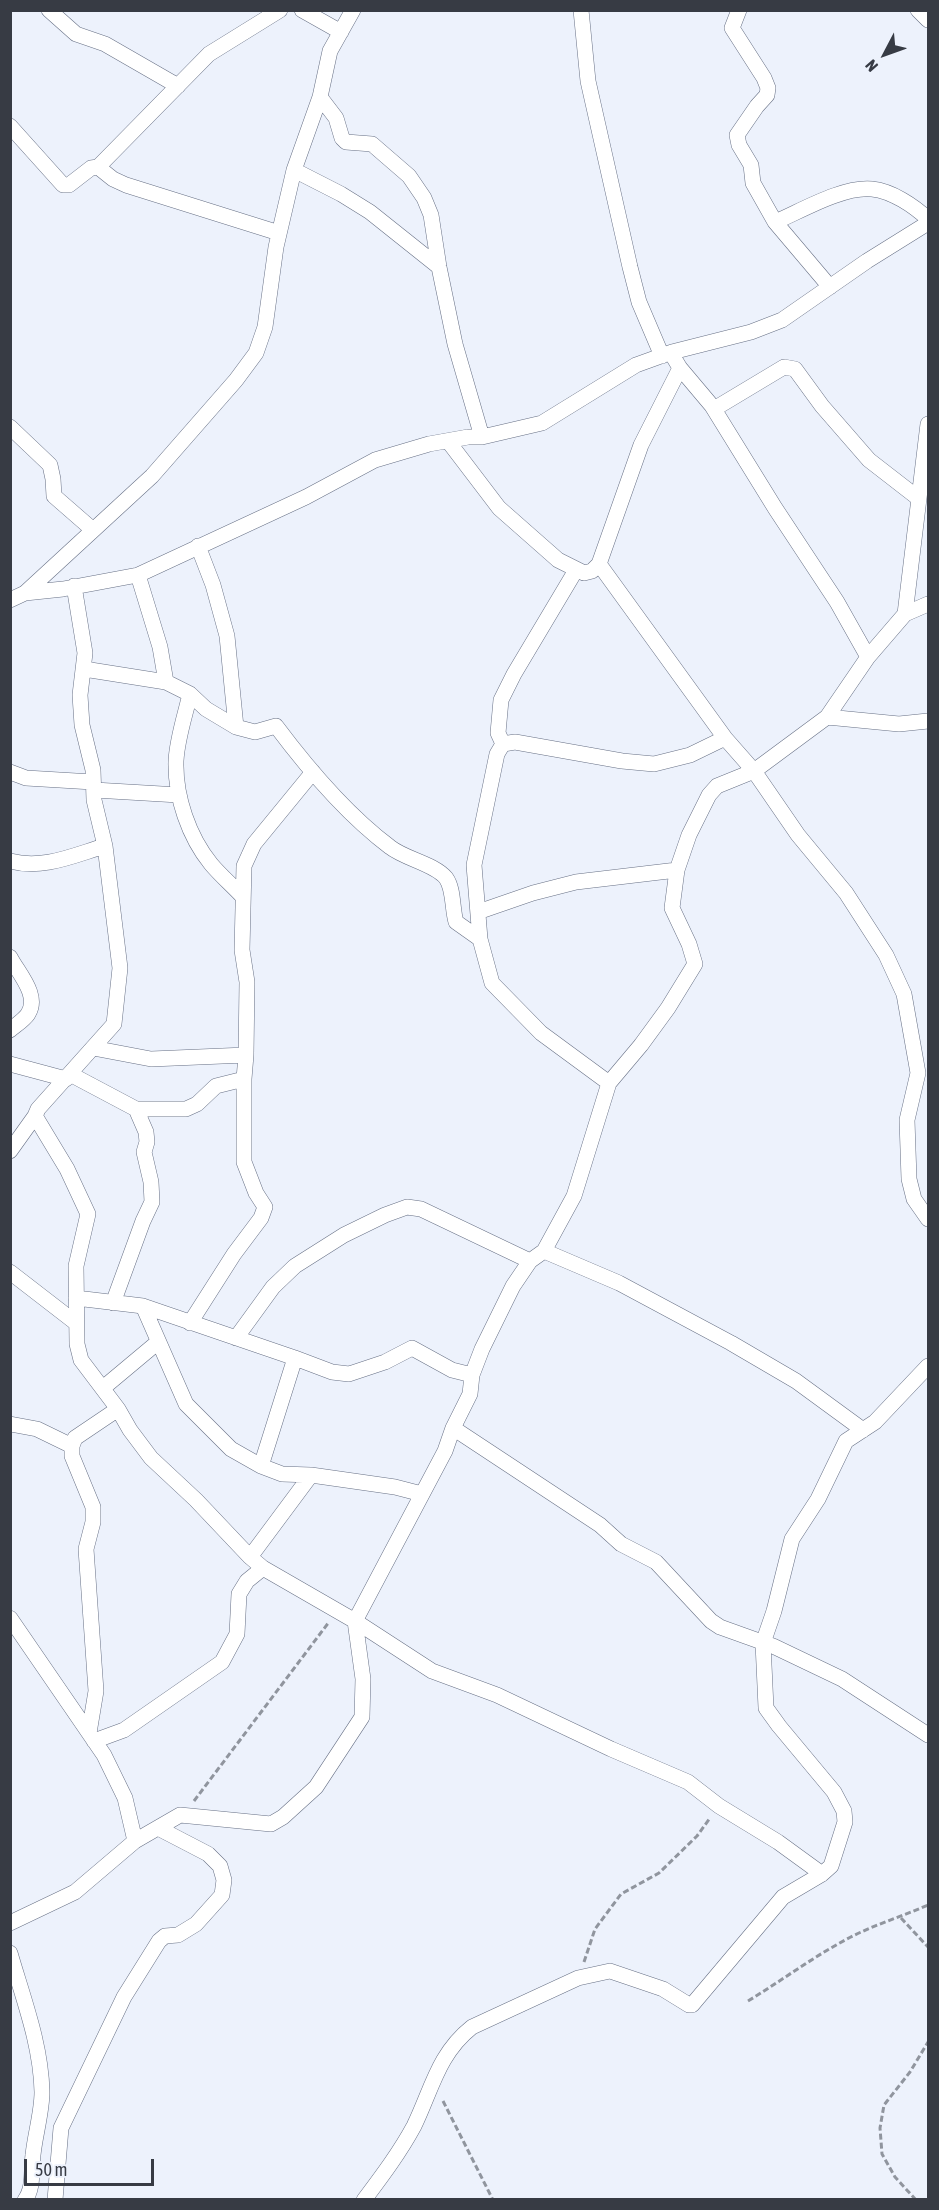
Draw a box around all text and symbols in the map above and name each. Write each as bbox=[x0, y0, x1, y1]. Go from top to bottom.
north arrow bbox=[855, 24, 915, 84]
text: N bbox=[862, 56, 881, 75]
scale bar bbox=[27, 2147, 158, 2185]
text: 50 m bbox=[35, 2159, 67, 2180]

